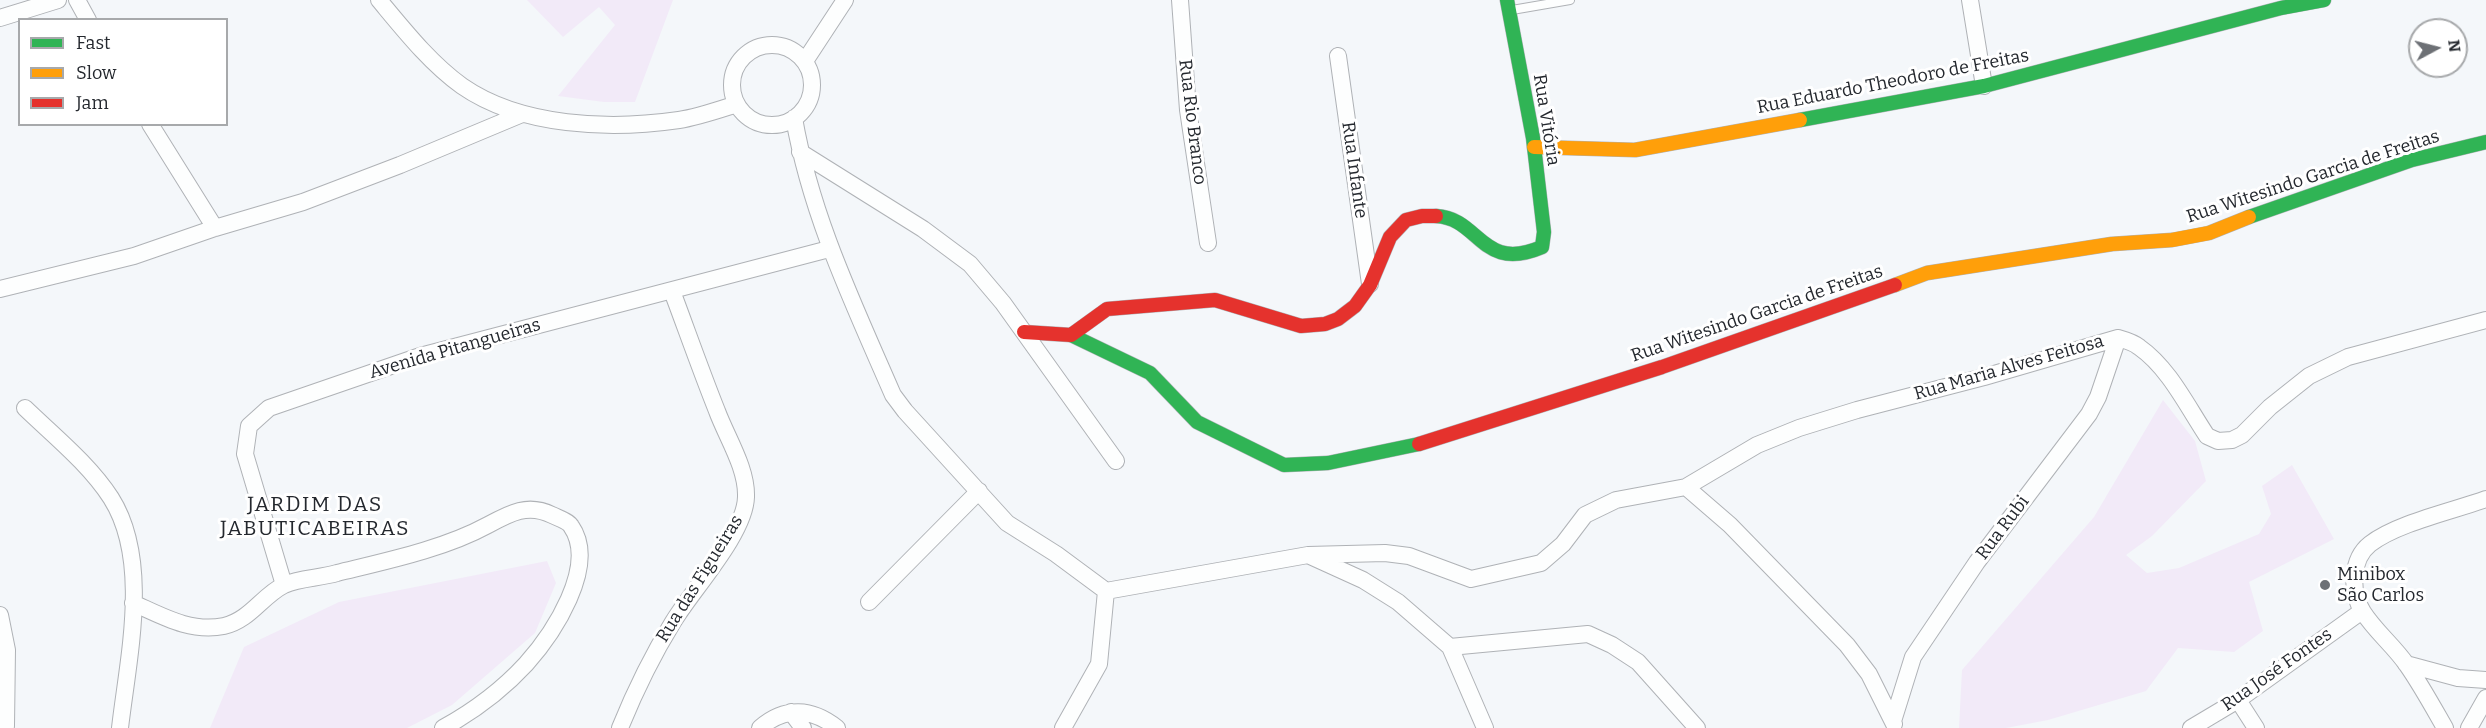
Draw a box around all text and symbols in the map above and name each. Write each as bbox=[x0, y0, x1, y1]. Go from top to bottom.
legend bbox=[18, 18, 228, 126]
north arrow bbox=[2408, 18, 2468, 78]
text: Fast bbox=[76, 32, 111, 54]
text: N bbox=[2444, 39, 2465, 53]
street label: Rua Eduardo Theodoro de Freitas bbox=[1755, 45, 2031, 119]
street label: Rua Rio Branco bbox=[1174, 58, 1210, 186]
text: Slow bbox=[76, 62, 116, 84]
street label: Rua Vitória bbox=[1528, 73, 1564, 167]
text: Jam bbox=[76, 92, 109, 114]
street label: Rua Infante bbox=[1337, 120, 1371, 220]
street label: Rua Witesindo Garcia de Freitas bbox=[2184, 126, 2442, 228]
street label: Rua Witesindo Garcia de Freitas bbox=[1628, 261, 1886, 367]
street label: Avenida Pitangueiras bbox=[367, 314, 543, 384]
street label: Rua Maria Alves Feitosa bbox=[1912, 331, 2106, 405]
district label: JARDIM DAS JABUTICABEIRAS bbox=[220, 492, 410, 542]
street label: Rua Rubi bbox=[1972, 492, 2034, 564]
street label: Rua das Figueiras bbox=[652, 511, 748, 647]
place label: Minibox São Carlos bbox=[2337, 564, 2424, 606]
marker: Minibox São Carlos bbox=[2318, 578, 2332, 592]
street label: Rua José Fontes bbox=[2218, 624, 2336, 716]

